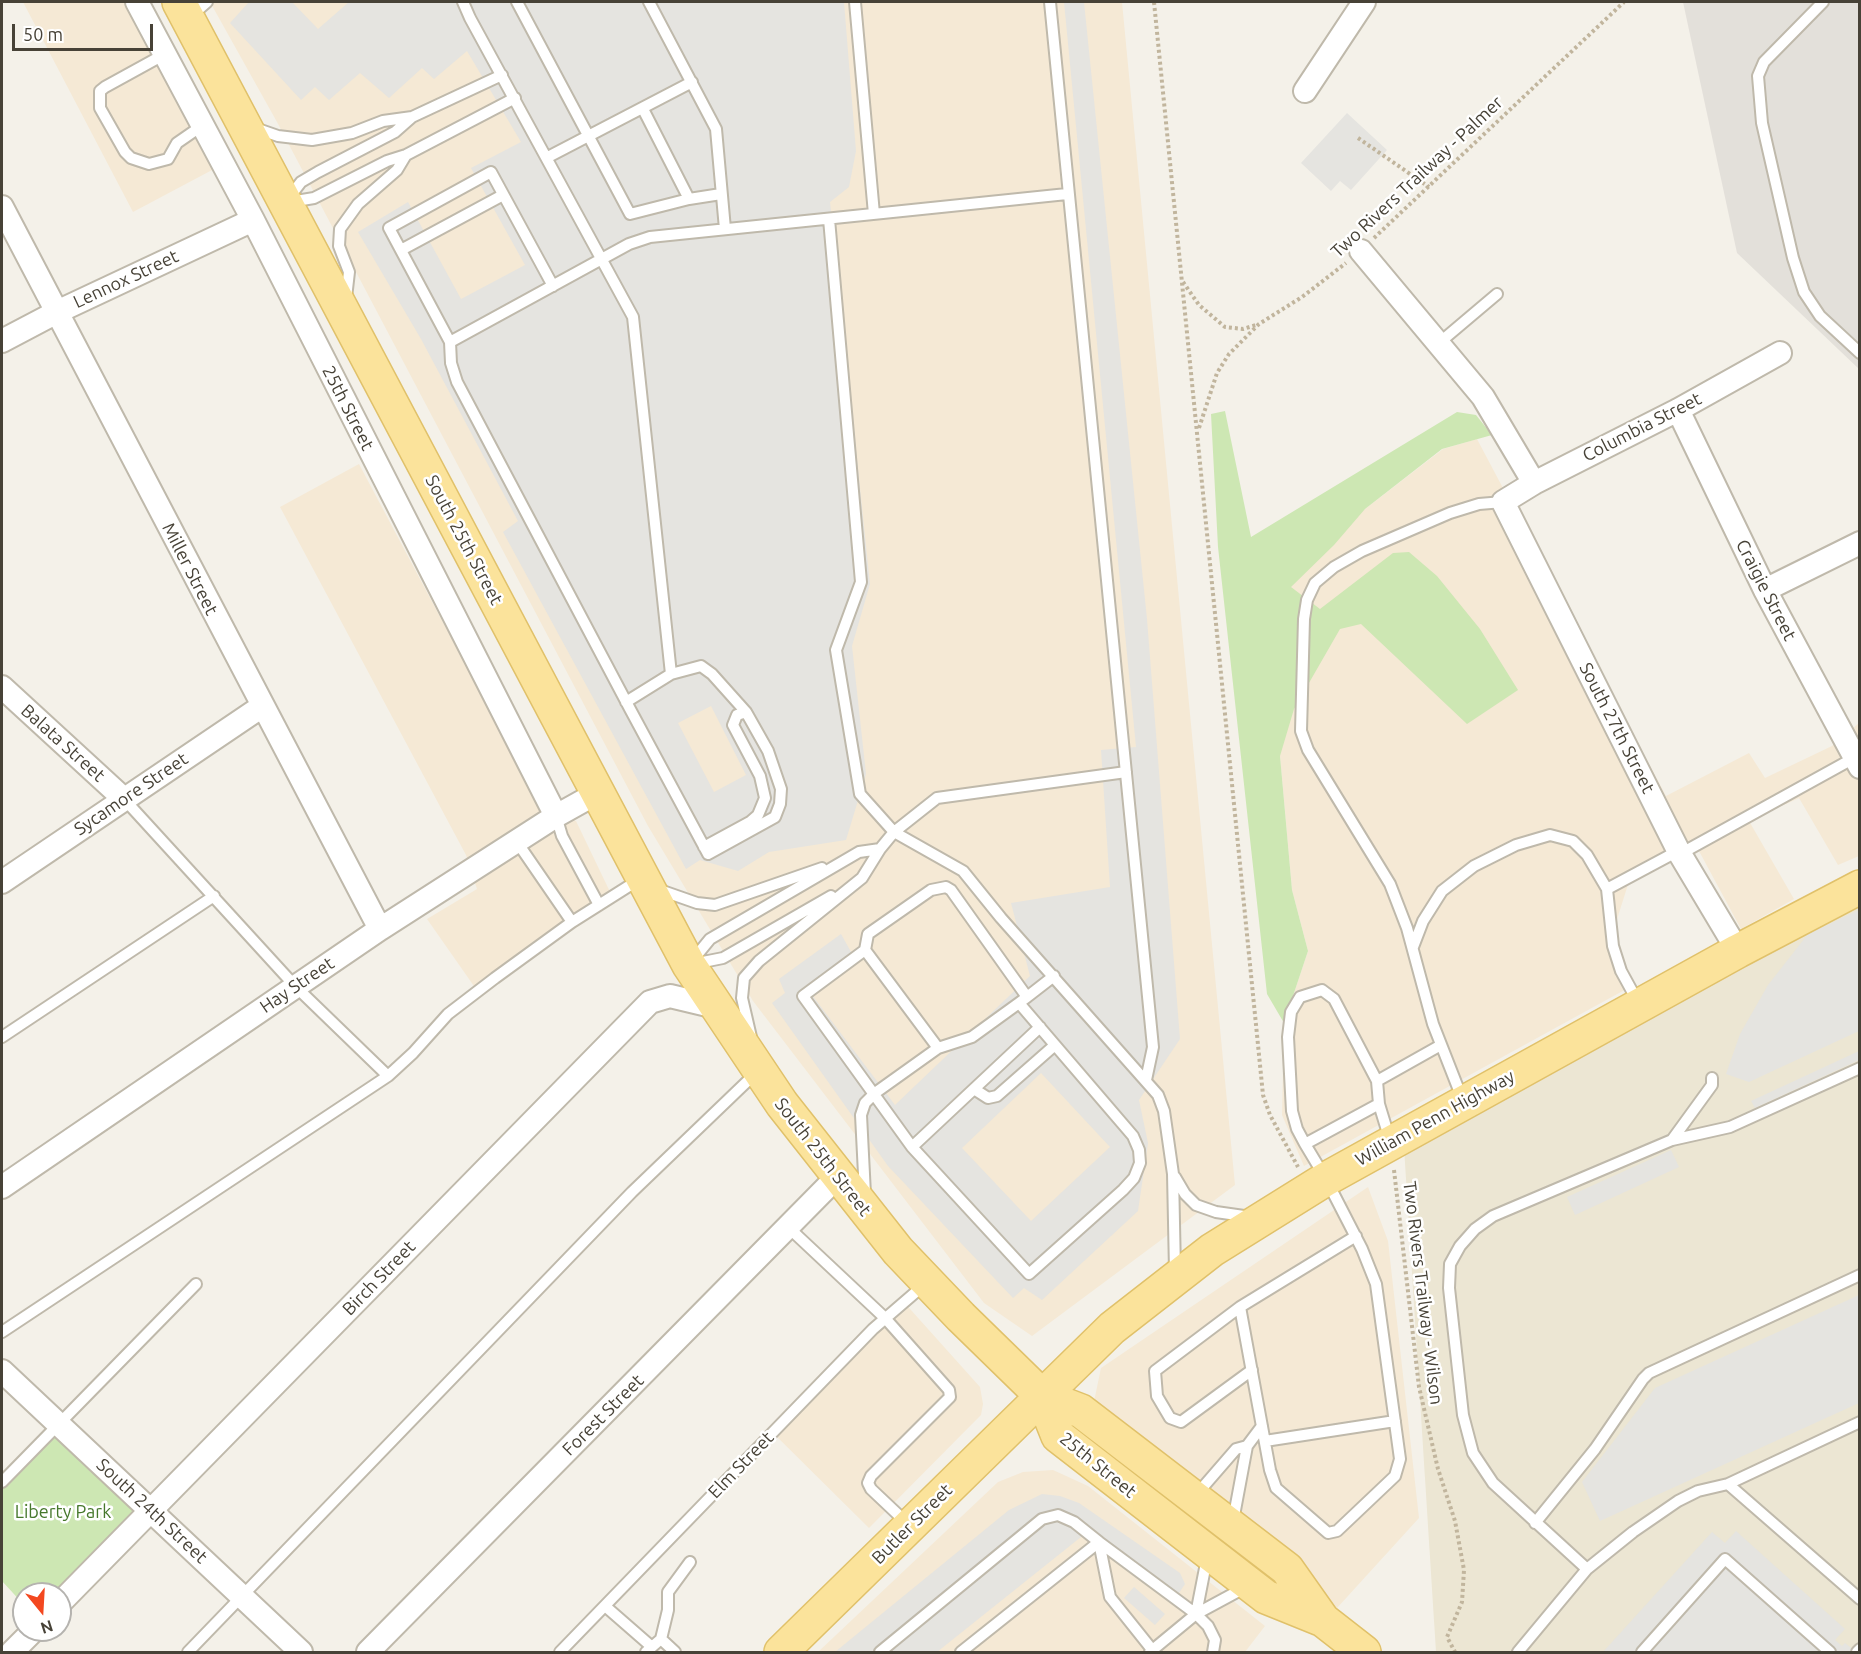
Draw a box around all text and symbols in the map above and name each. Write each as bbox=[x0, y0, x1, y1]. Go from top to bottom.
scale bar bbox=[15, 12, 156, 50]
text: 50 m bbox=[23, 24, 63, 44]
street label: Two Rivers Trailway - Palmer bbox=[1327, 92, 1507, 262]
street label: Lennox Street bbox=[70, 245, 182, 313]
street label: 25th Street bbox=[317, 362, 379, 454]
street label: Columbia Street bbox=[1579, 388, 1705, 466]
street label: South 25th Street bbox=[421, 471, 507, 609]
street label: Miller Street bbox=[158, 519, 222, 619]
street label: Craigie Street bbox=[1731, 536, 1801, 644]
street label: South 27th Street bbox=[1575, 659, 1659, 797]
street label: Balata Street bbox=[17, 700, 109, 786]
street label: Sycamore Street bbox=[70, 748, 192, 840]
street label: Hay Street bbox=[256, 952, 338, 1018]
street label: William Penn Highway bbox=[1352, 1065, 1518, 1171]
street label: South 25th Street bbox=[770, 1094, 876, 1220]
street label: Two Rivers Trailway - Wilson bbox=[1399, 1180, 1447, 1406]
street label: Birch Street bbox=[338, 1236, 420, 1320]
street label: Forest Street bbox=[558, 1370, 648, 1460]
street label: Elm Street bbox=[704, 1427, 778, 1503]
street label: 25th Street bbox=[1055, 1428, 1141, 1502]
street label: South 24th Street bbox=[92, 1454, 212, 1568]
street label: Butler Street bbox=[867, 1479, 957, 1569]
park label: Liberty Park bbox=[15, 1501, 111, 1523]
north arrow bbox=[12, 1582, 72, 1642]
text: N bbox=[38, 1617, 55, 1638]

